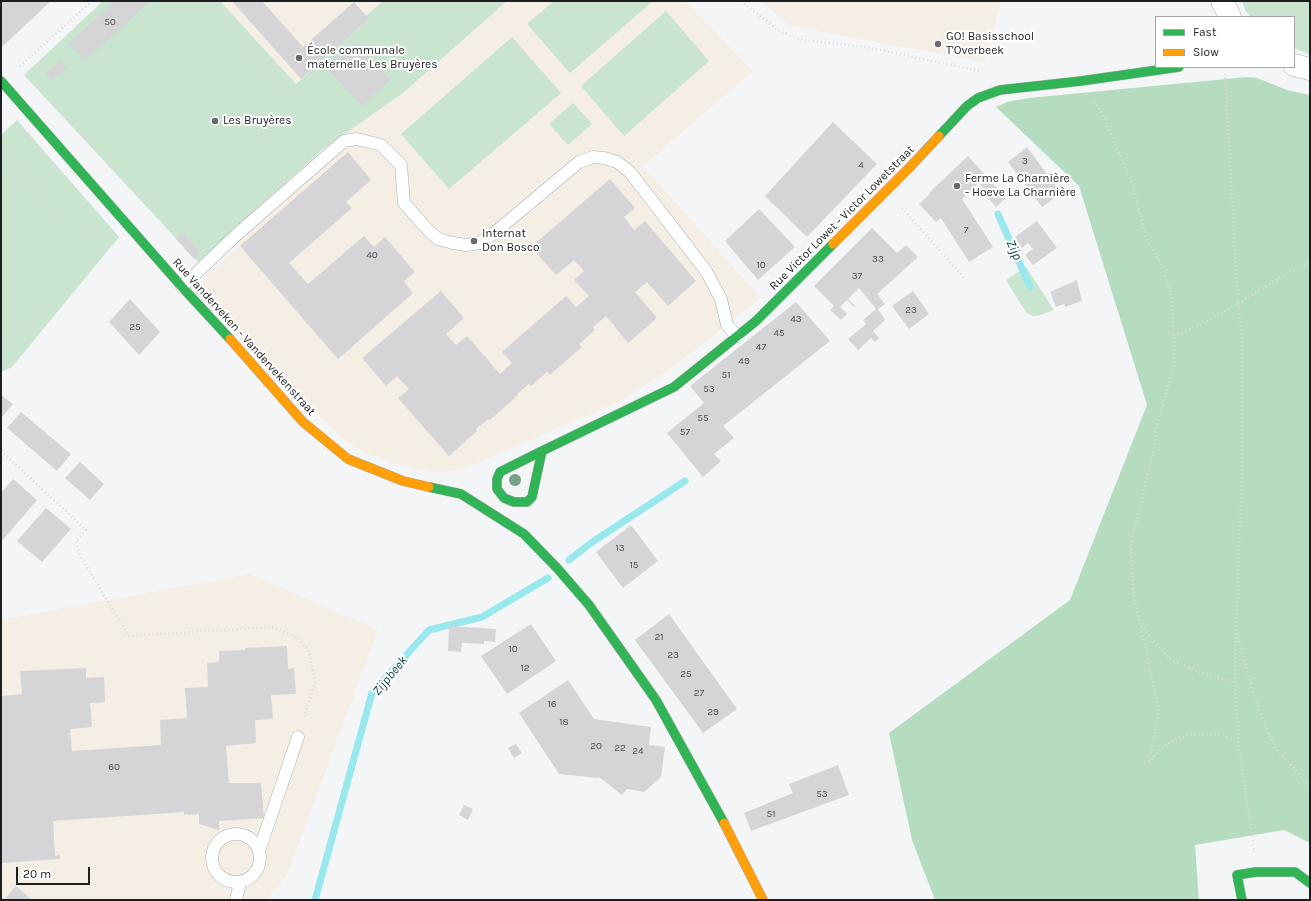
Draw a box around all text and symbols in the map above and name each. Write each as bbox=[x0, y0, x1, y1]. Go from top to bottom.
house number: 50 bbox=[104, 16, 116, 28]
legend bbox=[1155, 16, 1295, 68]
text: Fast bbox=[1193, 25, 1216, 39]
place label: GO! Basisschool T'Overbeek bbox=[946, 30, 1034, 58]
marker: GO! Basisschool T'Overbeek bbox=[933, 39, 943, 49]
place label: École communale maternelle Les Bruyères bbox=[307, 44, 438, 72]
text: Slow bbox=[1193, 45, 1219, 59]
marker: École communale maternelle Les Bruyères bbox=[294, 53, 304, 63]
place label: Les Bruyères bbox=[223, 114, 292, 128]
marker: Les Bruyères bbox=[210, 116, 220, 126]
street label: Rue Victor Lowet - Victor Lowetstraat bbox=[767, 143, 917, 293]
house number: 3 bbox=[1022, 155, 1028, 167]
house number: 4 bbox=[858, 159, 864, 171]
place label: Ferme La Charnière - Hoeve La Charnière bbox=[965, 172, 1076, 200]
marker: Ferme La Charnière - Hoeve La Charnière bbox=[952, 181, 962, 191]
house number: 7 bbox=[964, 224, 968, 236]
place label: Internat Don Bosco bbox=[482, 227, 540, 255]
marker: Internat Don Bosco bbox=[469, 236, 479, 246]
water label: Zijp bbox=[1003, 237, 1025, 263]
house number: 40 bbox=[366, 249, 378, 261]
house number: 33 bbox=[872, 253, 884, 265]
street label: Rue Vanderveken - Vandervekenstraat bbox=[169, 255, 319, 419]
house number: 10 bbox=[756, 259, 766, 271]
house number: 37 bbox=[852, 270, 862, 282]
house number: 23 bbox=[905, 304, 917, 316]
house number: 43 bbox=[790, 313, 802, 325]
house number: 25 bbox=[129, 321, 141, 333]
house number: 45 bbox=[773, 327, 785, 339]
house number: 47 bbox=[756, 341, 766, 353]
house number: 49 bbox=[738, 355, 750, 367]
house number: 51 bbox=[722, 369, 730, 381]
house number: 53 bbox=[703, 383, 715, 395]
house number: 55 bbox=[697, 412, 709, 424]
house number: 57 bbox=[680, 426, 690, 438]
house number: 13 bbox=[615, 542, 625, 554]
house number: 15 bbox=[630, 559, 638, 571]
house number: 21 bbox=[654, 631, 664, 643]
house number: 10 bbox=[508, 643, 518, 655]
house number: 23 bbox=[667, 649, 679, 661]
water label: Zijpbeek bbox=[369, 653, 411, 699]
house number: 12 bbox=[520, 662, 530, 674]
house number: 25 bbox=[680, 668, 692, 680]
house number: 27 bbox=[694, 687, 704, 699]
house number: 16 bbox=[547, 698, 557, 710]
house number: 29 bbox=[707, 706, 719, 718]
house number: 18 bbox=[559, 716, 569, 728]
house number: 20 bbox=[590, 740, 602, 752]
house number: 22 bbox=[614, 742, 626, 754]
house number: 24 bbox=[632, 745, 644, 757]
house number: 60 bbox=[108, 761, 120, 773]
house number: 53 bbox=[816, 788, 828, 800]
house number: 51 bbox=[767, 808, 775, 820]
scale bar bbox=[18, 859, 92, 885]
text: 20 m bbox=[23, 867, 51, 881]

